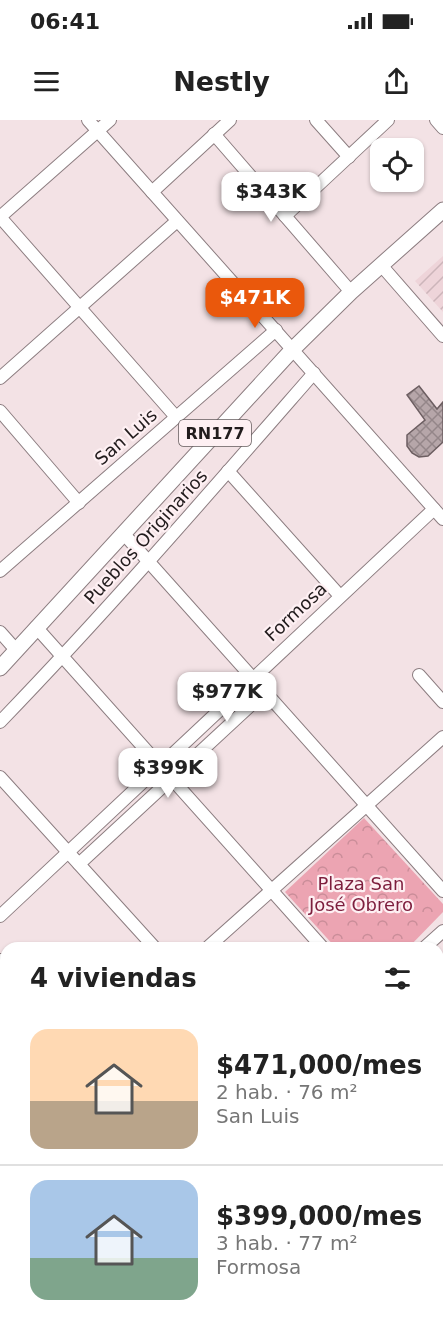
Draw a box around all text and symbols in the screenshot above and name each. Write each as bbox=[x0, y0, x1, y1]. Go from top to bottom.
text: 06:41 bbox=[30, 9, 100, 34]
icon: menu bbox=[30, 65, 63, 98]
icon: share bbox=[380, 65, 413, 98]
text: Nestly bbox=[173, 66, 270, 97]
map controls bbox=[370, 138, 424, 192]
button: locate bbox=[370, 138, 424, 192]
pin: $343K bbox=[229, 172, 313, 223]
text: $343K bbox=[235, 179, 307, 203]
pin: $471K bbox=[213, 278, 297, 329]
text: $471K bbox=[219, 285, 291, 309]
street label: San Luis bbox=[90, 404, 161, 469]
road number: RN177 bbox=[179, 420, 251, 446]
street label: Pueblos Originarios bbox=[80, 465, 212, 608]
street label: Formosa bbox=[260, 578, 331, 645]
pin: $977K bbox=[185, 672, 269, 723]
text: $977K bbox=[191, 679, 263, 703]
pin: $399K bbox=[126, 748, 210, 799]
text: $399K bbox=[132, 755, 204, 779]
park label: Plaza San José Obrero bbox=[308, 873, 413, 915]
icon: filters bbox=[381, 962, 414, 995]
text: 4 viviendas bbox=[30, 963, 197, 993]
text: $471,000/mes bbox=[216, 1050, 422, 1080]
icon: home bbox=[78, 1053, 150, 1125]
text: 2 hab. · 76 m² bbox=[216, 1080, 357, 1104]
text: San Luis bbox=[216, 1104, 299, 1128]
text: $399,000/mes bbox=[216, 1201, 422, 1231]
icon: home bbox=[78, 1204, 150, 1276]
text: 3 hab. · 77 m² bbox=[216, 1231, 357, 1255]
text: Formosa bbox=[216, 1255, 301, 1279]

